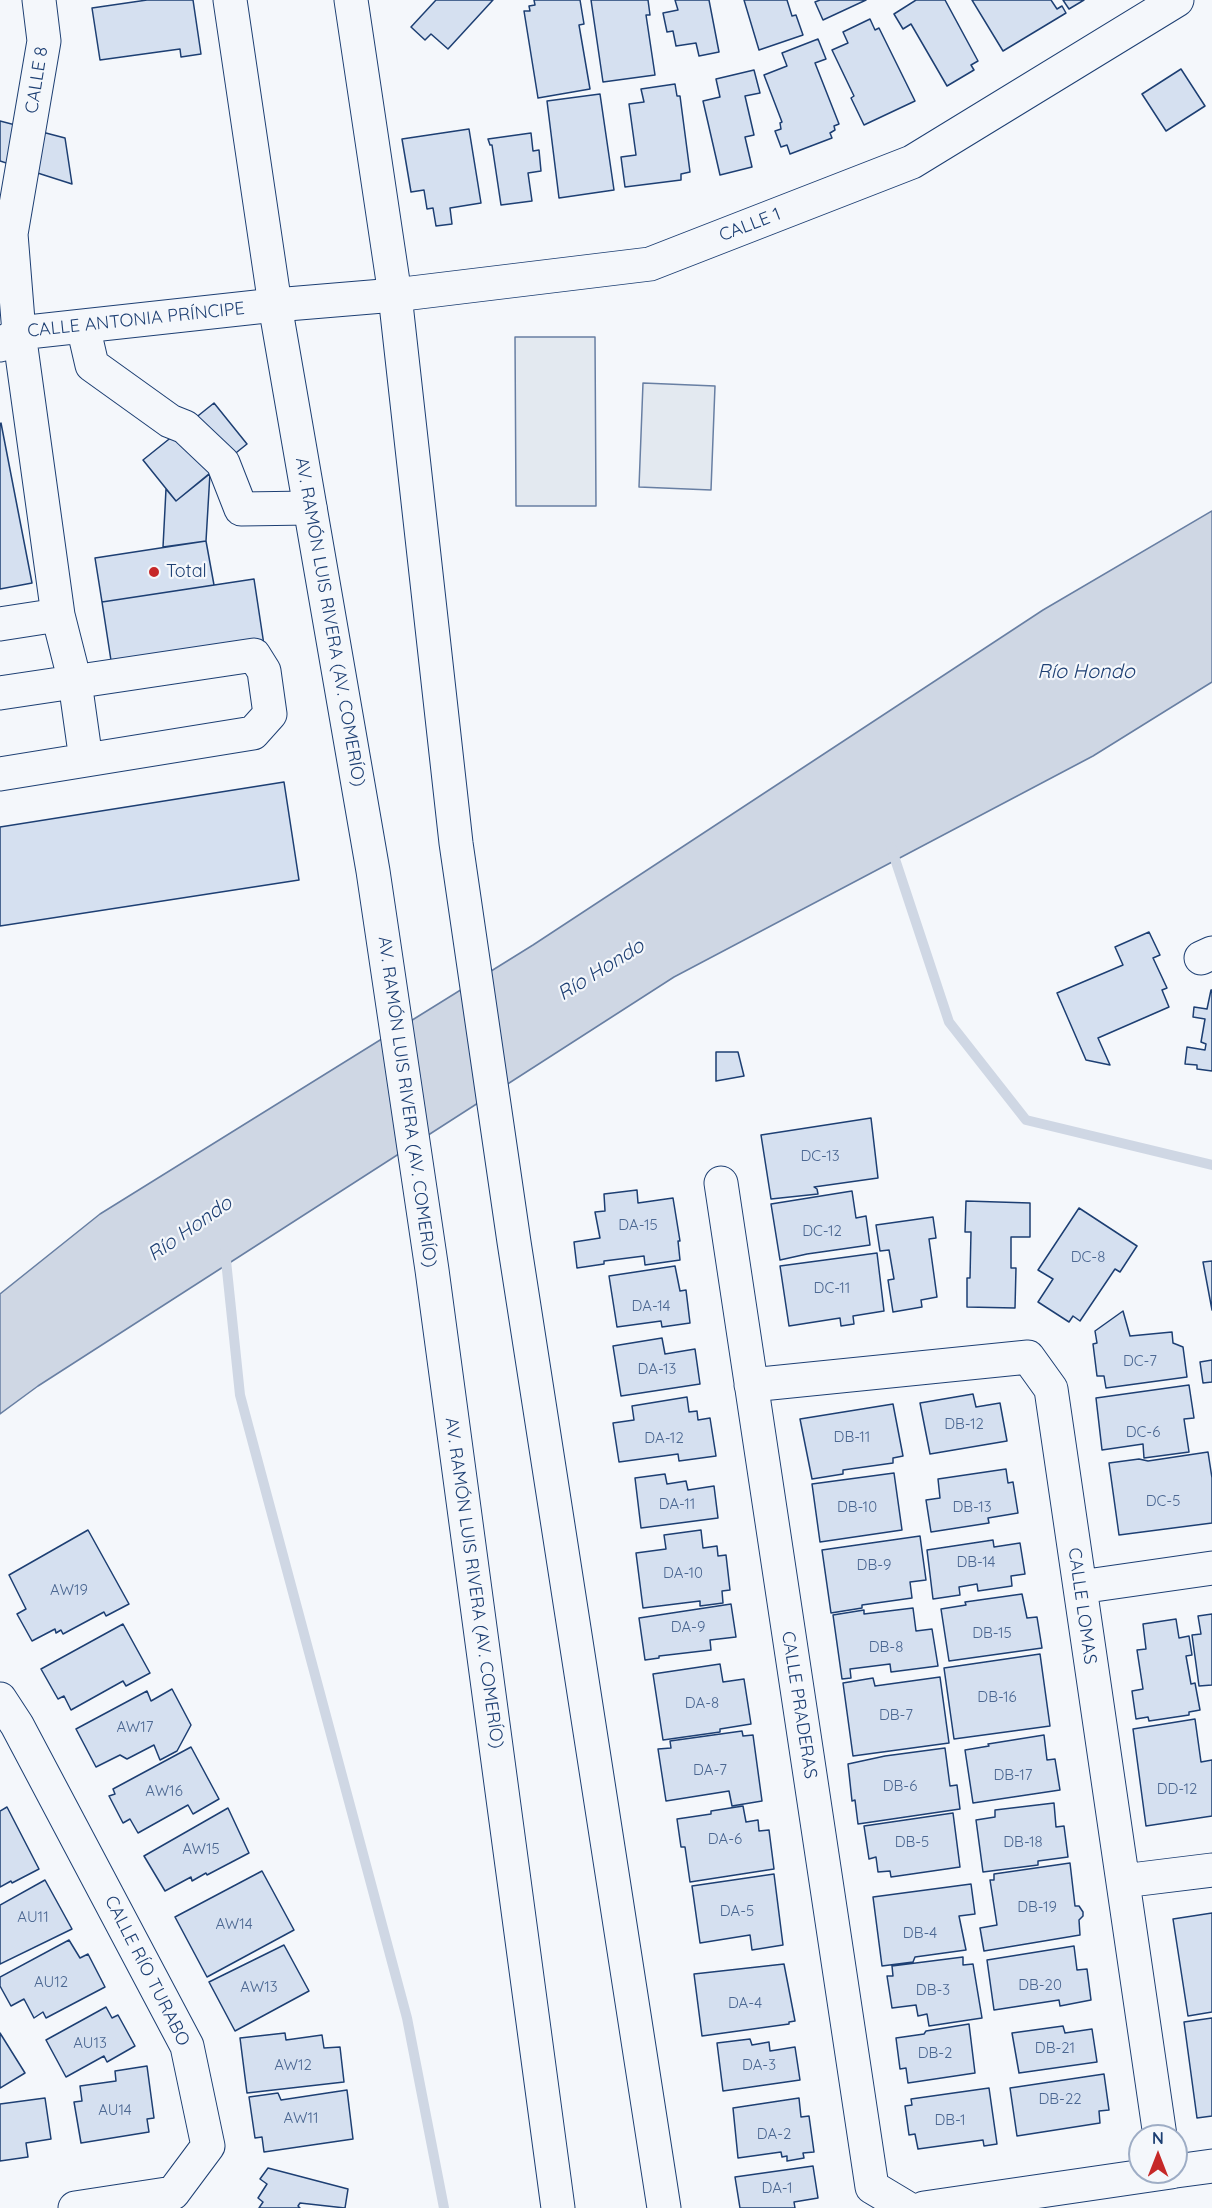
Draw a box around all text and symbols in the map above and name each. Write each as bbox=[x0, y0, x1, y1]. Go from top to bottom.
street label: CALLE 8 bbox=[21, 45, 53, 115]
street label: CALLE 1 bbox=[716, 203, 784, 247]
street label: CALLE ANTONIA PRÍNCIPE bbox=[26, 298, 246, 342]
street label: AV. RAMÓN LUIS RIVERA (AV. COMERÍO) bbox=[290, 456, 370, 788]
place label: Total bbox=[166, 561, 207, 583]
marker: Total bbox=[147, 565, 161, 579]
water label: Río Hondo bbox=[1037, 660, 1135, 684]
water label: Río Hondo bbox=[553, 934, 649, 1006]
street label: AV. RAMÓN LUIS RIVERA (AV. COMERÍO) bbox=[373, 935, 441, 1269]
house number: DC-13 bbox=[800, 1147, 840, 1165]
water label: Río Hondo bbox=[143, 1191, 237, 1267]
house number: DA-15 bbox=[618, 1216, 658, 1234]
house number: DC-12 bbox=[802, 1222, 842, 1240]
house number: DC-8 bbox=[1071, 1248, 1105, 1266]
house number: DC-11 bbox=[814, 1279, 850, 1297]
house number: DA-14 bbox=[632, 1297, 670, 1315]
house number: DC-7 bbox=[1123, 1352, 1157, 1370]
house number: DA-13 bbox=[638, 1360, 676, 1378]
house number: DB-12 bbox=[944, 1415, 984, 1433]
street label: AV. RAMÓN LUIS RIVERA (AV. COMERÍO) bbox=[440, 1416, 508, 1750]
house number: DC-6 bbox=[1126, 1423, 1160, 1441]
house number: DB-11 bbox=[834, 1428, 870, 1446]
house number: DA-12 bbox=[644, 1429, 684, 1447]
house number: DC-5 bbox=[1146, 1492, 1180, 1510]
house number: DA-11 bbox=[659, 1495, 695, 1513]
house number: DB-10 bbox=[837, 1498, 877, 1516]
house number: DB-13 bbox=[952, 1498, 992, 1516]
street label: CALLE LOMAS bbox=[1063, 1546, 1101, 1666]
house number: DB-14 bbox=[957, 1553, 995, 1571]
house number: DB-9 bbox=[857, 1556, 891, 1574]
house number: DA-10 bbox=[663, 1564, 703, 1582]
house number: AW19 bbox=[50, 1581, 88, 1599]
house number: DA-9 bbox=[671, 1618, 705, 1636]
house number: DB-15 bbox=[972, 1624, 1012, 1642]
street label: CALLE PRADERAS bbox=[777, 1630, 821, 1780]
house number: DB-8 bbox=[869, 1638, 903, 1656]
house number: DB-16 bbox=[977, 1688, 1017, 1706]
house number: DA-8 bbox=[685, 1694, 719, 1712]
house number: DB-7 bbox=[879, 1706, 913, 1724]
house number: AW17 bbox=[116, 1718, 154, 1736]
house number: DA-7 bbox=[693, 1761, 727, 1779]
house number: DB-17 bbox=[994, 1766, 1032, 1784]
house number: DB-6 bbox=[883, 1777, 917, 1795]
house number: DD-12 bbox=[1157, 1780, 1197, 1798]
house number: AW16 bbox=[145, 1782, 183, 1800]
house number: DA-6 bbox=[708, 1830, 742, 1848]
house number: DB-5 bbox=[895, 1833, 929, 1851]
house number: DB-18 bbox=[1003, 1833, 1043, 1851]
house number: AW15 bbox=[182, 1840, 220, 1858]
street label: CALLE RÍO TURABO bbox=[100, 1892, 194, 2050]
house number: DB-19 bbox=[1017, 1898, 1057, 1916]
house number: DA-5 bbox=[720, 1902, 754, 1920]
house number: AU11 bbox=[17, 1908, 49, 1926]
house number: AW14 bbox=[215, 1915, 253, 1933]
house number: DB-4 bbox=[903, 1924, 937, 1942]
house number: AU12 bbox=[34, 1973, 68, 1991]
house number: DB-20 bbox=[1018, 1976, 1062, 1994]
house number: AW13 bbox=[240, 1978, 278, 1996]
house number: DB-3 bbox=[916, 1981, 950, 1999]
house number: DA-4 bbox=[728, 1994, 762, 2012]
house number: AU13 bbox=[73, 2034, 107, 2052]
house number: DB-21 bbox=[1035, 2039, 1075, 2057]
house number: DB-2 bbox=[918, 2044, 952, 2062]
house number: AW12 bbox=[274, 2056, 312, 2074]
house number: DA-3 bbox=[742, 2056, 776, 2074]
house number: DB-22 bbox=[1038, 2090, 1082, 2108]
house number: AU14 bbox=[98, 2101, 132, 2119]
house number: AW11 bbox=[284, 2109, 318, 2127]
house number: DB-1 bbox=[934, 2111, 966, 2129]
north arrow bbox=[1128, 2124, 1188, 2184]
house number: DA-2 bbox=[757, 2125, 791, 2143]
text: N bbox=[1152, 2128, 1164, 2148]
house number: DA-1 bbox=[761, 2179, 793, 2197]

